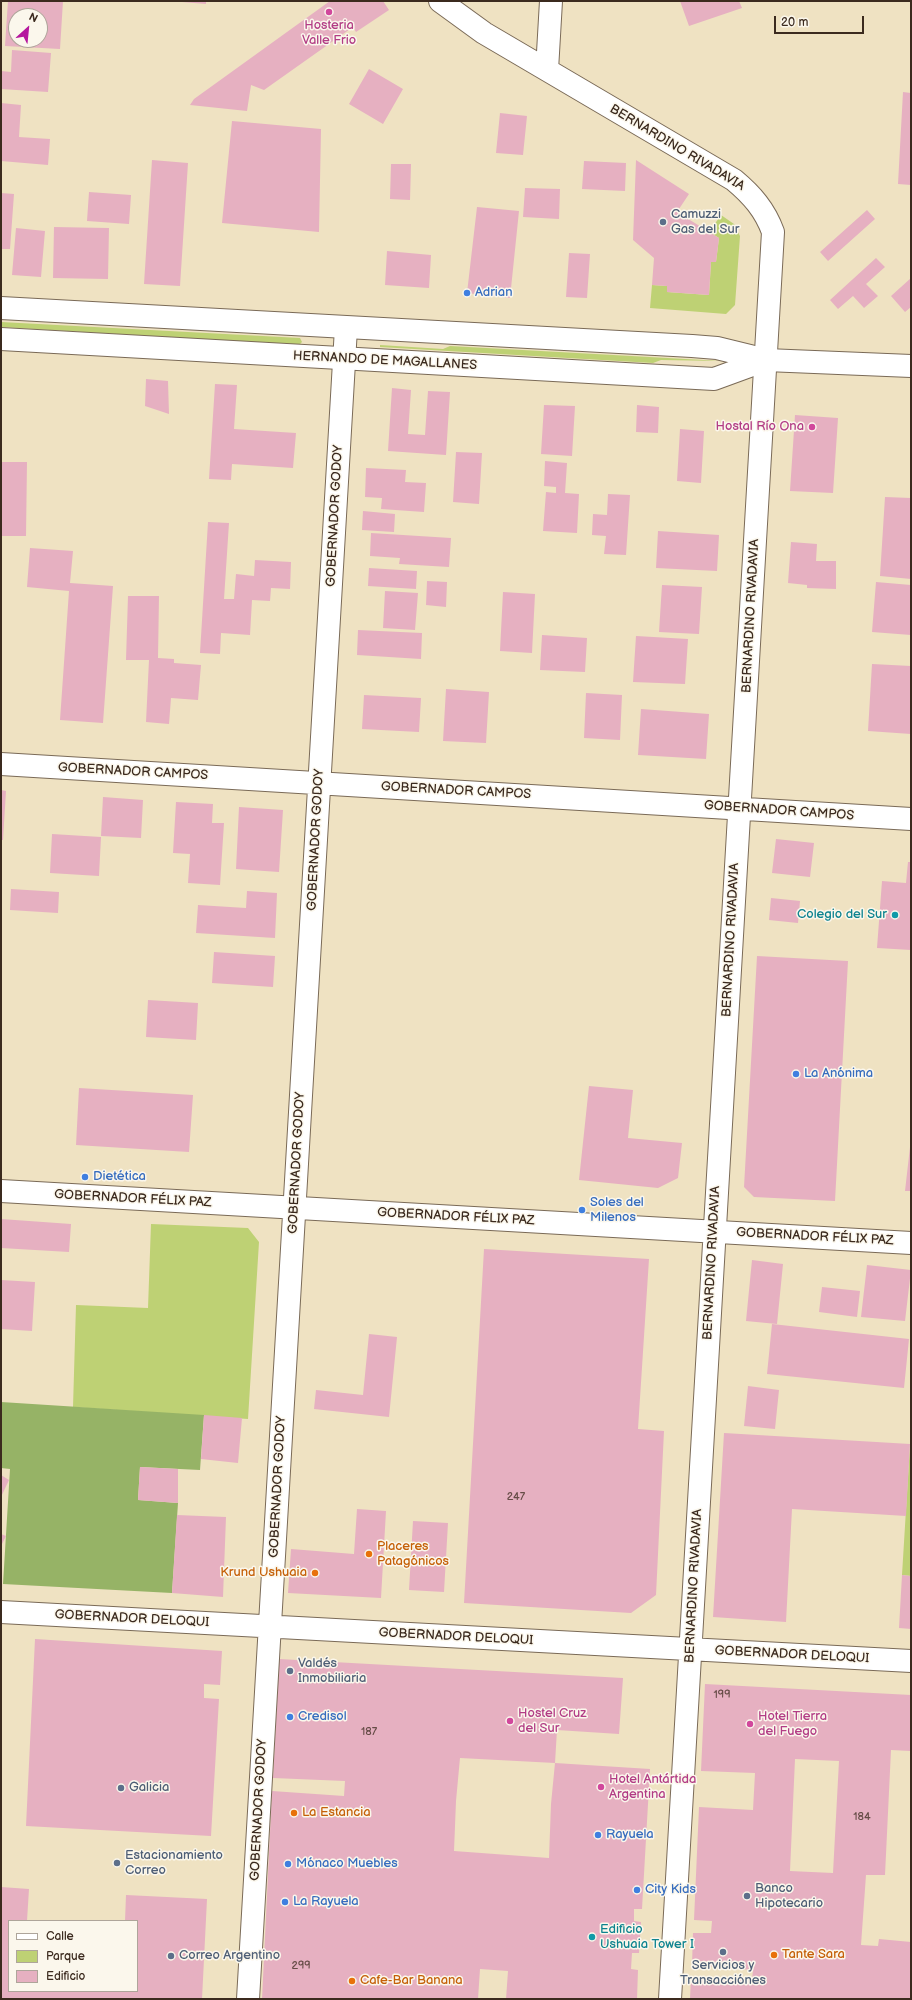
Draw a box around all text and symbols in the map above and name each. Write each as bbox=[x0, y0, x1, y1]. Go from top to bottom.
marker: Hosteria Valle Frio bbox=[324, 7, 334, 17]
north arrow bbox=[8, 8, 48, 48]
scale bar bbox=[776, 8, 866, 34]
text: N bbox=[27, 10, 40, 25]
text: 20 m bbox=[781, 15, 808, 30]
place label: Hosteria Valle Frio bbox=[302, 18, 356, 49]
street label: BERNARDINO RIVADAVIA bbox=[607, 102, 747, 194]
place label: Camuzzi Gas del Sur bbox=[671, 207, 739, 238]
marker: Camuzzi Gas del Sur bbox=[658, 217, 668, 227]
place label: Adrian bbox=[475, 285, 513, 301]
marker: Adrian bbox=[462, 288, 472, 298]
street label: HERNANDO DE MAGALLANES bbox=[292, 348, 478, 374]
place label: Hostal Río Ona bbox=[715, 419, 804, 435]
marker: Hostal Río Ona bbox=[807, 422, 817, 432]
street label: GOBERNADOR GODOY bbox=[323, 445, 347, 587]
street label: BERNARDINO RIVADAVIA bbox=[739, 538, 763, 694]
street label: GOBERNADOR CAMPOS bbox=[57, 760, 209, 784]
street label: GOBERNADOR GODOY bbox=[304, 769, 328, 911]
street label: GOBERNADOR CAMPOS bbox=[380, 779, 532, 803]
street label: GOBERNADOR CAMPOS bbox=[703, 798, 855, 824]
street label: BERNARDINO RIVADAVIA bbox=[719, 862, 743, 1018]
place label: Colegio del Sur bbox=[797, 907, 887, 923]
marker: Colegio del Sur bbox=[890, 910, 900, 920]
place label: La Anónima bbox=[804, 1066, 873, 1082]
marker: La Anónima bbox=[791, 1069, 801, 1079]
street label: GOBERNADOR GODOY bbox=[285, 1092, 309, 1234]
place label: Dietética bbox=[93, 1169, 146, 1185]
marker: Dietética bbox=[80, 1172, 90, 1182]
street label: BERNARDINO RIVADAVIA bbox=[700, 1185, 724, 1341]
street label: GOBERNADOR FÉLIX PAZ bbox=[54, 1187, 212, 1211]
place label: Soles del Milenos bbox=[590, 1195, 644, 1226]
street label: GOBERNADOR FÉLIX PAZ bbox=[377, 1205, 535, 1229]
marker: Soles del Milenos bbox=[577, 1205, 587, 1215]
street label: GOBERNADOR FÉLIX PAZ bbox=[736, 1225, 894, 1249]
street label: GOBERNADOR GODOY bbox=[266, 1416, 290, 1558]
house number: 247 bbox=[507, 1490, 525, 1504]
street label: BERNARDINO RIVADAVIA bbox=[682, 1508, 706, 1664]
place label: Placeres Patagónicos bbox=[377, 1539, 449, 1570]
marker: Placeres Patagónicos bbox=[364, 1549, 374, 1559]
place label: Krund Ushuaia bbox=[220, 1565, 307, 1581]
marker: Krund Ushuaia bbox=[310, 1568, 320, 1578]
street label: GOBERNADOR DELOQUI bbox=[54, 1607, 210, 1631]
street label: GOBERNADOR DELOQUI bbox=[378, 1625, 534, 1649]
street label: GOBERNADOR DELOQUI bbox=[714, 1643, 870, 1667]
place label: Valdés Inmobiliaria bbox=[298, 1656, 366, 1687]
marker: Valdés Inmobiliaria bbox=[285, 1666, 295, 1676]
house number: 199 bbox=[714, 1688, 730, 1702]
place label: Hostel Cruz del Sur bbox=[518, 1706, 586, 1737]
place label: Credisol bbox=[298, 1709, 347, 1725]
place label: Hotel Tierra del Fuego bbox=[758, 1709, 827, 1740]
marker: Credisol bbox=[285, 1712, 295, 1722]
marker: Hostel Cruz del Sur bbox=[505, 1716, 515, 1726]
marker: Hotel Tierra del Fuego bbox=[745, 1719, 755, 1729]
house number: 187 bbox=[361, 1725, 377, 1739]
street label: GOBERNADOR GODOY bbox=[247, 1739, 271, 1881]
place label: Hotel Antártida Argentina bbox=[609, 1772, 696, 1803]
place label: Galicia bbox=[129, 1780, 169, 1796]
marker: Hotel Antártida Argentina bbox=[596, 1782, 606, 1792]
marker: Galicia bbox=[116, 1783, 126, 1793]
place label: La Estancia bbox=[302, 1805, 371, 1821]
marker: La Estancia bbox=[289, 1808, 299, 1818]
house number: 184 bbox=[853, 1810, 871, 1824]
place label: Rayuela bbox=[606, 1827, 654, 1843]
marker: Rayuela bbox=[593, 1830, 603, 1840]
place label: Estacionamiento Correo bbox=[125, 1848, 223, 1879]
place label: Mónaco Muebles bbox=[296, 1856, 398, 1872]
marker: Estacionamiento Correo bbox=[112, 1858, 122, 1868]
marker: Mónaco Muebles bbox=[283, 1859, 293, 1869]
place label: Banco Hipotecario bbox=[755, 1881, 823, 1912]
place label: City Kids bbox=[645, 1882, 696, 1898]
marker: City Kids bbox=[632, 1885, 642, 1895]
marker: Banco Hipotecario bbox=[742, 1891, 752, 1901]
place label: La Rayuela bbox=[293, 1894, 359, 1910]
marker: La Rayuela bbox=[280, 1897, 290, 1907]
legend bbox=[8, 1920, 138, 1992]
place label: Edificio Ushuaia Tower I bbox=[600, 1922, 694, 1953]
text: Calle bbox=[46, 1929, 74, 1944]
marker: Edificio Ushuaia Tower I bbox=[587, 1932, 597, 1942]
marker: Servicios y Transacciónes bbox=[718, 1947, 728, 1957]
place label: Tante Sara bbox=[782, 1947, 845, 1963]
place label: Correo Argentino bbox=[179, 1948, 280, 1964]
text: Parque bbox=[46, 1949, 85, 1964]
marker: Tante Sara bbox=[769, 1950, 779, 1960]
marker: Correo Argentino bbox=[166, 1951, 176, 1961]
place label: Servicios y Transacciónes bbox=[680, 1958, 766, 1989]
house number: 299 bbox=[291, 1959, 311, 1973]
text: Edificio bbox=[46, 1969, 85, 1984]
place label: Cafe-Bar Banana bbox=[360, 1973, 463, 1989]
marker: Cafe-Bar Banana bbox=[347, 1976, 357, 1986]

